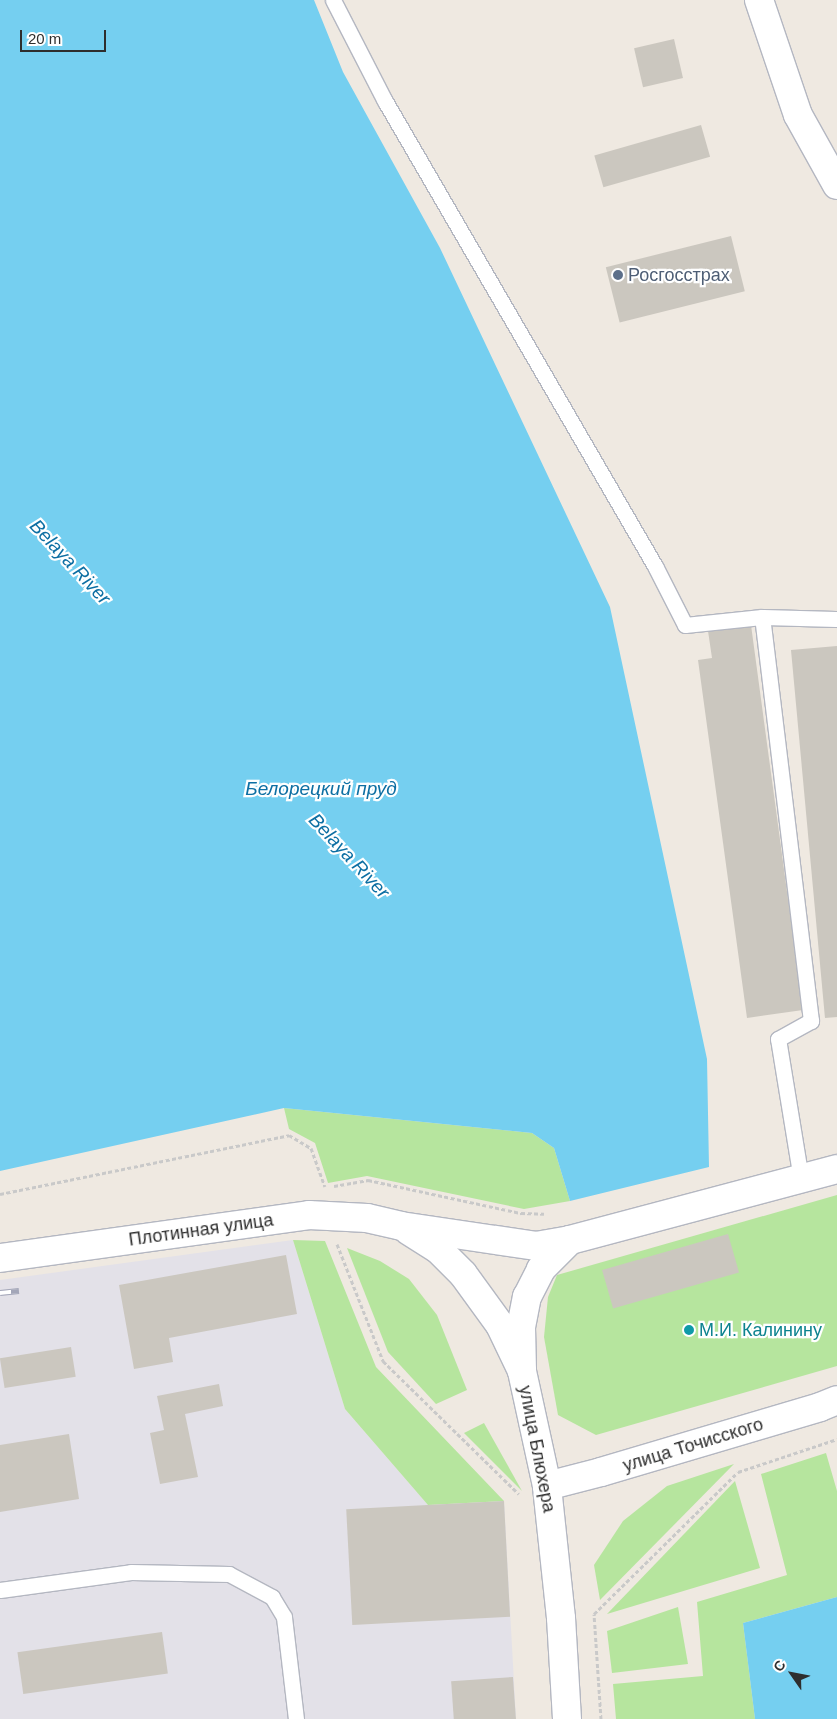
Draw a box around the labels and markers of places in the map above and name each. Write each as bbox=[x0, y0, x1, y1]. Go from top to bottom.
place label: Росгосстрах bbox=[628, 264, 730, 286]
marker: Росгосстрах bbox=[612, 269, 624, 281]
place label: М.И. Калинину bbox=[699, 1319, 822, 1341]
marker: М.И. Калинину bbox=[683, 1324, 695, 1336]

